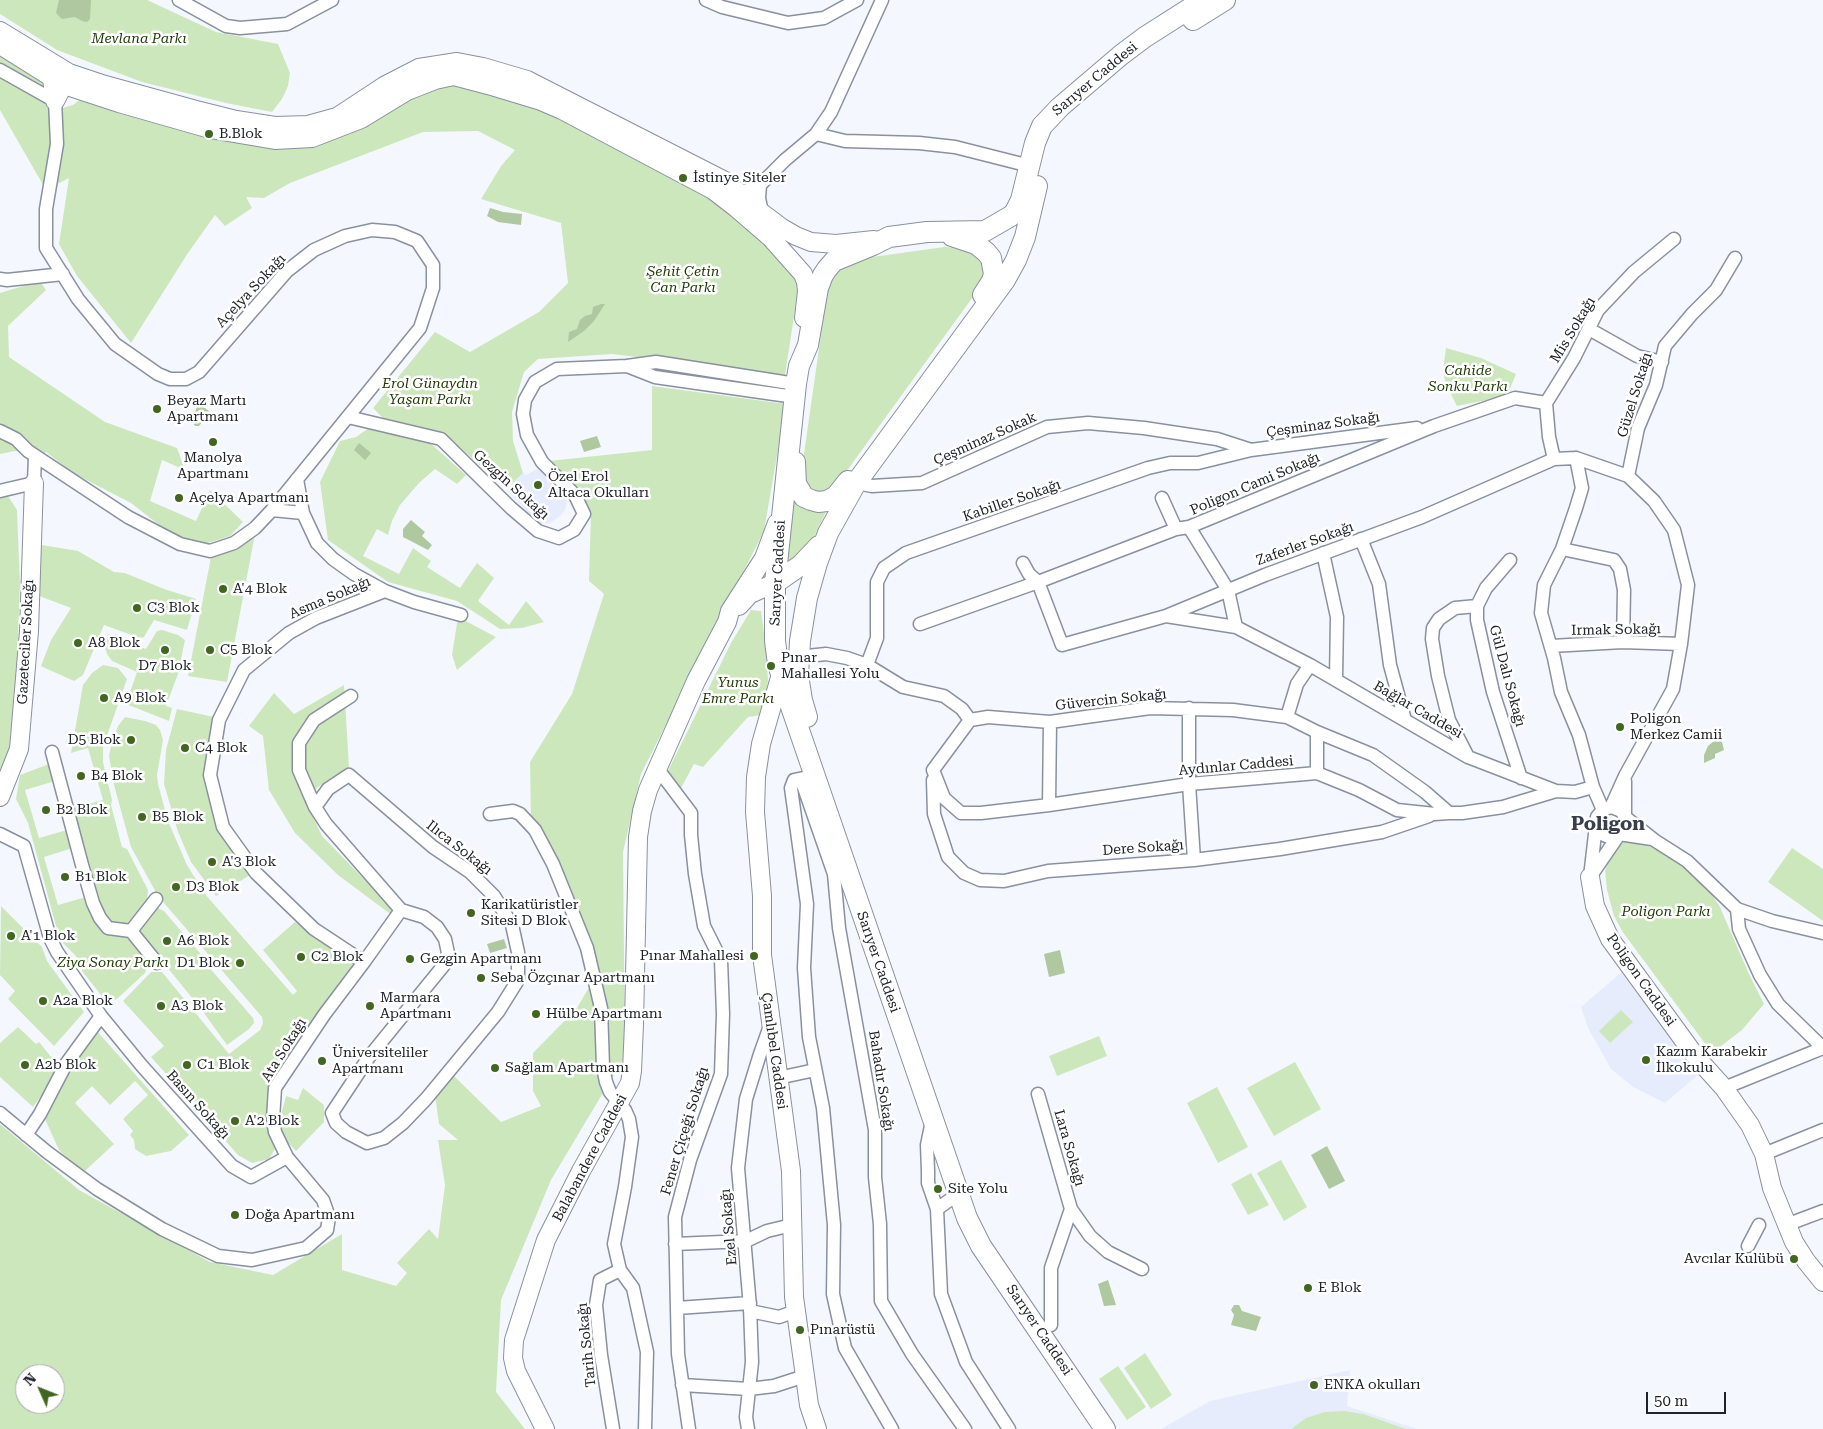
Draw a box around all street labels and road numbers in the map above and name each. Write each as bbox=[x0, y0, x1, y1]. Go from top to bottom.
street label: Sarıyer Caddesi bbox=[1049, 39, 1141, 119]
street label: Açelya Sokağı bbox=[213, 251, 289, 331]
street label: Mis Sokağı bbox=[1547, 294, 1599, 366]
street label: Güzel Sokağı bbox=[1614, 351, 1656, 439]
street label: Çeşminaz Sokak bbox=[931, 409, 1039, 469]
street label: Çeşminaz Sokağı bbox=[1265, 409, 1381, 441]
street label: Gezgin Sokağı bbox=[470, 447, 552, 523]
street label: Poligon Cami Sokağı bbox=[1188, 449, 1322, 519]
street label: Kabiller Sokağı bbox=[961, 476, 1063, 526]
street label: Zaferler Sokağı bbox=[1254, 519, 1356, 569]
street label: Sarıyer Caddesi bbox=[767, 520, 789, 626]
street label: Asma Sokağı bbox=[287, 573, 373, 623]
street label: Gazeteciler Sokağı bbox=[14, 579, 38, 705]
street label: Irmak Sokağı bbox=[1571, 621, 1661, 639]
street label: Gül Dalı Sokağı bbox=[1485, 623, 1529, 729]
street label: Bağlar Caddesi bbox=[1370, 678, 1466, 742]
street label: Güvercin Sokağı bbox=[1054, 686, 1168, 714]
street label: Aydınlar Caddesi bbox=[1178, 753, 1294, 779]
street label: Ilıca Sokağı bbox=[423, 817, 495, 879]
street label: Dere Sokağı bbox=[1102, 837, 1184, 859]
street label: Sarıyer Caddesi bbox=[853, 909, 903, 1015]
street label: Poligon Caddesi bbox=[1603, 931, 1679, 1029]
street label: Çamlıbel Caddesi bbox=[757, 992, 791, 1110]
street label: Ata Sokağı bbox=[258, 1015, 310, 1085]
street label: Bahadır Sokağı bbox=[865, 1029, 897, 1133]
street label: Fener Çiçeği Sokağı bbox=[657, 1065, 713, 1197]
street label: Basın Sokağı bbox=[163, 1067, 233, 1143]
street label: Balabandere Caddesi bbox=[549, 1091, 631, 1225]
street label: Lara Sokağı bbox=[1050, 1108, 1088, 1188]
street label: Ezel Sokağı bbox=[717, 1188, 741, 1266]
street label: Sarıyer Caddesi bbox=[1002, 1281, 1076, 1379]
street label: Tarih Sokağı bbox=[574, 1302, 600, 1388]

